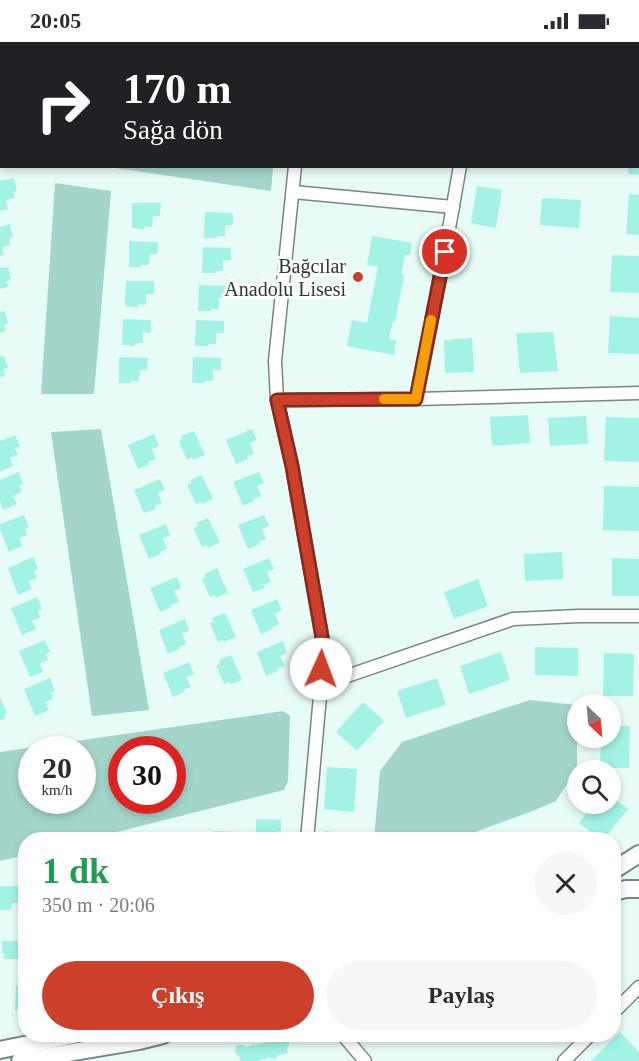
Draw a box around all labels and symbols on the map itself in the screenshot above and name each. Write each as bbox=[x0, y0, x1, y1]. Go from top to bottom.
pin bbox=[419, 226, 470, 277]
place label: Bağcılar Anadolu Lisesi bbox=[224, 255, 346, 300]
marker: Bağcılar Anadolu Lisesi bbox=[351, 270, 365, 284]
position arrow bbox=[289, 637, 353, 701]
north arrow bbox=[567, 694, 621, 748]
speed limit sign: 30 bbox=[108, 736, 186, 814]

